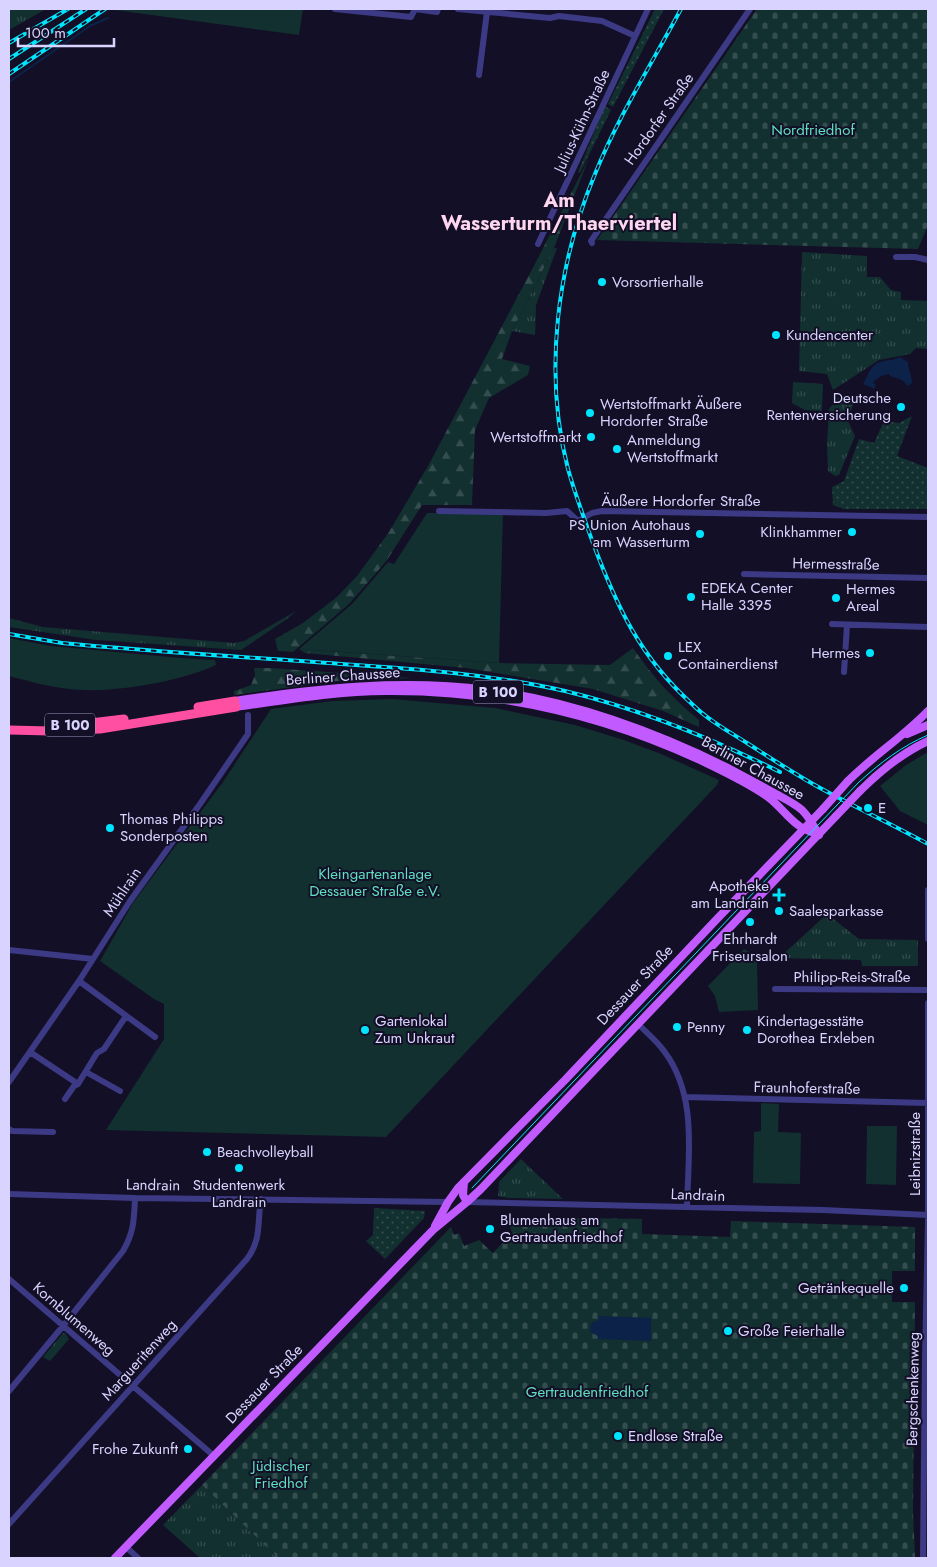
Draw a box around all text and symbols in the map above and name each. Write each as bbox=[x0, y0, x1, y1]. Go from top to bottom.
scale bar bbox=[18, 15, 114, 47]
text: 100 m bbox=[25, 22, 66, 44]
street label: Julius-Kühn-Straße bbox=[548, 66, 616, 178]
street label: Hordorfer Straße bbox=[619, 68, 699, 170]
park label: Nordfriedhof bbox=[771, 119, 855, 141]
district label: Am Wasserturm/Thaerviertel bbox=[441, 186, 677, 238]
place label: Vorsortierhalle bbox=[612, 271, 704, 293]
marker: Vorsortierhalle bbox=[596, 276, 608, 288]
place label: Kundencenter bbox=[786, 324, 874, 346]
marker: Kundencenter bbox=[770, 329, 782, 341]
place label: Deutsche Rentenversicherung bbox=[766, 387, 891, 426]
place label: Wertstoffmarkt Äußere Hordorfer Straße bbox=[600, 393, 742, 432]
marker: Deutsche Rentenversicherung bbox=[895, 401, 907, 413]
marker: Wertstoffmarkt Äußere Hordorfer Straße bbox=[584, 407, 596, 419]
place label: Wertstoffmarkt bbox=[490, 426, 581, 448]
place label: Anmeldung Wertstoffmarkt bbox=[627, 429, 718, 468]
marker: Wertstoffmarkt bbox=[585, 431, 597, 443]
marker: Anmeldung Wertstoffmarkt bbox=[611, 443, 623, 455]
street label: Äußere Hordorfer Straße bbox=[602, 490, 761, 512]
place label: PS Union Autohaus am Wasserturm bbox=[569, 514, 690, 553]
place label: Klinkhammer bbox=[760, 521, 843, 543]
marker: Klinkhammer bbox=[846, 526, 858, 538]
marker: PS Union Autohaus am Wasserturm bbox=[694, 528, 706, 540]
street label: Hermesstraße bbox=[792, 552, 880, 576]
place label: EDEKA Center Halle 3395 bbox=[701, 577, 794, 616]
place label: Hermes Areal bbox=[846, 578, 895, 617]
marker: EDEKA Center Halle 3395 bbox=[685, 591, 697, 603]
marker: Hermes Areal bbox=[830, 592, 842, 604]
place label: LEX Containerdienst bbox=[678, 636, 778, 675]
place label: Hermes bbox=[811, 642, 860, 664]
marker: Hermes bbox=[864, 647, 876, 659]
marker: LEX Containerdienst bbox=[662, 650, 674, 662]
street label: Berliner Chaussee bbox=[285, 661, 401, 691]
road number: B 100 bbox=[473, 680, 523, 704]
road number: B 100 bbox=[45, 714, 95, 736]
street label: Berliner Chaussee bbox=[698, 731, 809, 806]
place label: E bbox=[878, 797, 886, 819]
marker: E bbox=[862, 802, 874, 814]
place label: Thomas Philipps Sonderposten bbox=[120, 808, 223, 847]
marker: Thomas Philipps Sonderposten bbox=[104, 822, 116, 834]
street label: Mühlrain bbox=[97, 863, 147, 921]
park label: Kleingartenanlage Dessauer Straße e.V. bbox=[309, 863, 441, 902]
place label: Apotheke am Landrain bbox=[691, 875, 769, 914]
marker: Apotheke am Landrain bbox=[773, 889, 785, 901]
place label: Saalesparkasse bbox=[789, 900, 884, 922]
marker: Saalesparkasse bbox=[773, 905, 785, 917]
marker: Ehrhardt Friseursalon bbox=[744, 916, 756, 928]
place label: Ehrhardt Friseursalon bbox=[712, 928, 788, 967]
street label: Dessauer Straße bbox=[592, 940, 678, 1030]
street label: Philipp-Reis-Straße bbox=[793, 966, 911, 988]
place label: Gartenlokal Zum Unkraut bbox=[375, 1010, 455, 1049]
place label: Kindertagesstätte Dorothea Erxleben bbox=[757, 1010, 875, 1049]
place label: Penny bbox=[687, 1016, 725, 1038]
marker: Penny bbox=[671, 1021, 683, 1033]
marker: Gartenlokal Zum Unkraut bbox=[359, 1024, 371, 1036]
marker: Kindertagesstätte Dorothea Erxleben bbox=[741, 1024, 753, 1036]
street label: Fraunhoferstraße bbox=[753, 1076, 861, 1100]
street label: Leibnizstraße bbox=[904, 1112, 926, 1196]
place label: Beachvolleyball bbox=[217, 1141, 314, 1163]
marker: Beachvolleyball bbox=[201, 1146, 213, 1158]
marker: Studentenwerk Landrain bbox=[233, 1162, 245, 1174]
street label: Landrain bbox=[126, 1174, 180, 1196]
place label: Studentenwerk Landrain bbox=[193, 1174, 286, 1213]
street label: Landrain bbox=[670, 1183, 726, 1207]
place label: Blumenhaus am Gertraudenfriedhof bbox=[500, 1209, 623, 1248]
marker: Blumenhaus am Gertraudenfriedhof bbox=[484, 1223, 496, 1235]
street label: Kornblumenweg bbox=[28, 1277, 120, 1361]
place label: Getränkequelle bbox=[798, 1277, 894, 1299]
marker: Getränkequelle bbox=[898, 1282, 910, 1294]
street label: Margueritenweg bbox=[96, 1314, 182, 1406]
place label: Große Feierhalle bbox=[738, 1320, 845, 1342]
marker: Große Feierhalle bbox=[722, 1325, 734, 1337]
street label: Bergschenkenweg bbox=[901, 1332, 925, 1446]
street label: Dessauer Straße bbox=[220, 1339, 308, 1429]
park label: Gertraudenfriedhof bbox=[526, 1381, 649, 1403]
place label: Endlose Straße bbox=[628, 1425, 723, 1447]
marker: Endlose Straße bbox=[612, 1430, 624, 1442]
place label: Frohe Zukunft bbox=[92, 1438, 178, 1460]
marker: Frohe Zukunft bbox=[182, 1443, 194, 1455]
park label: Jüdischer Friedhof bbox=[250, 1455, 311, 1494]

